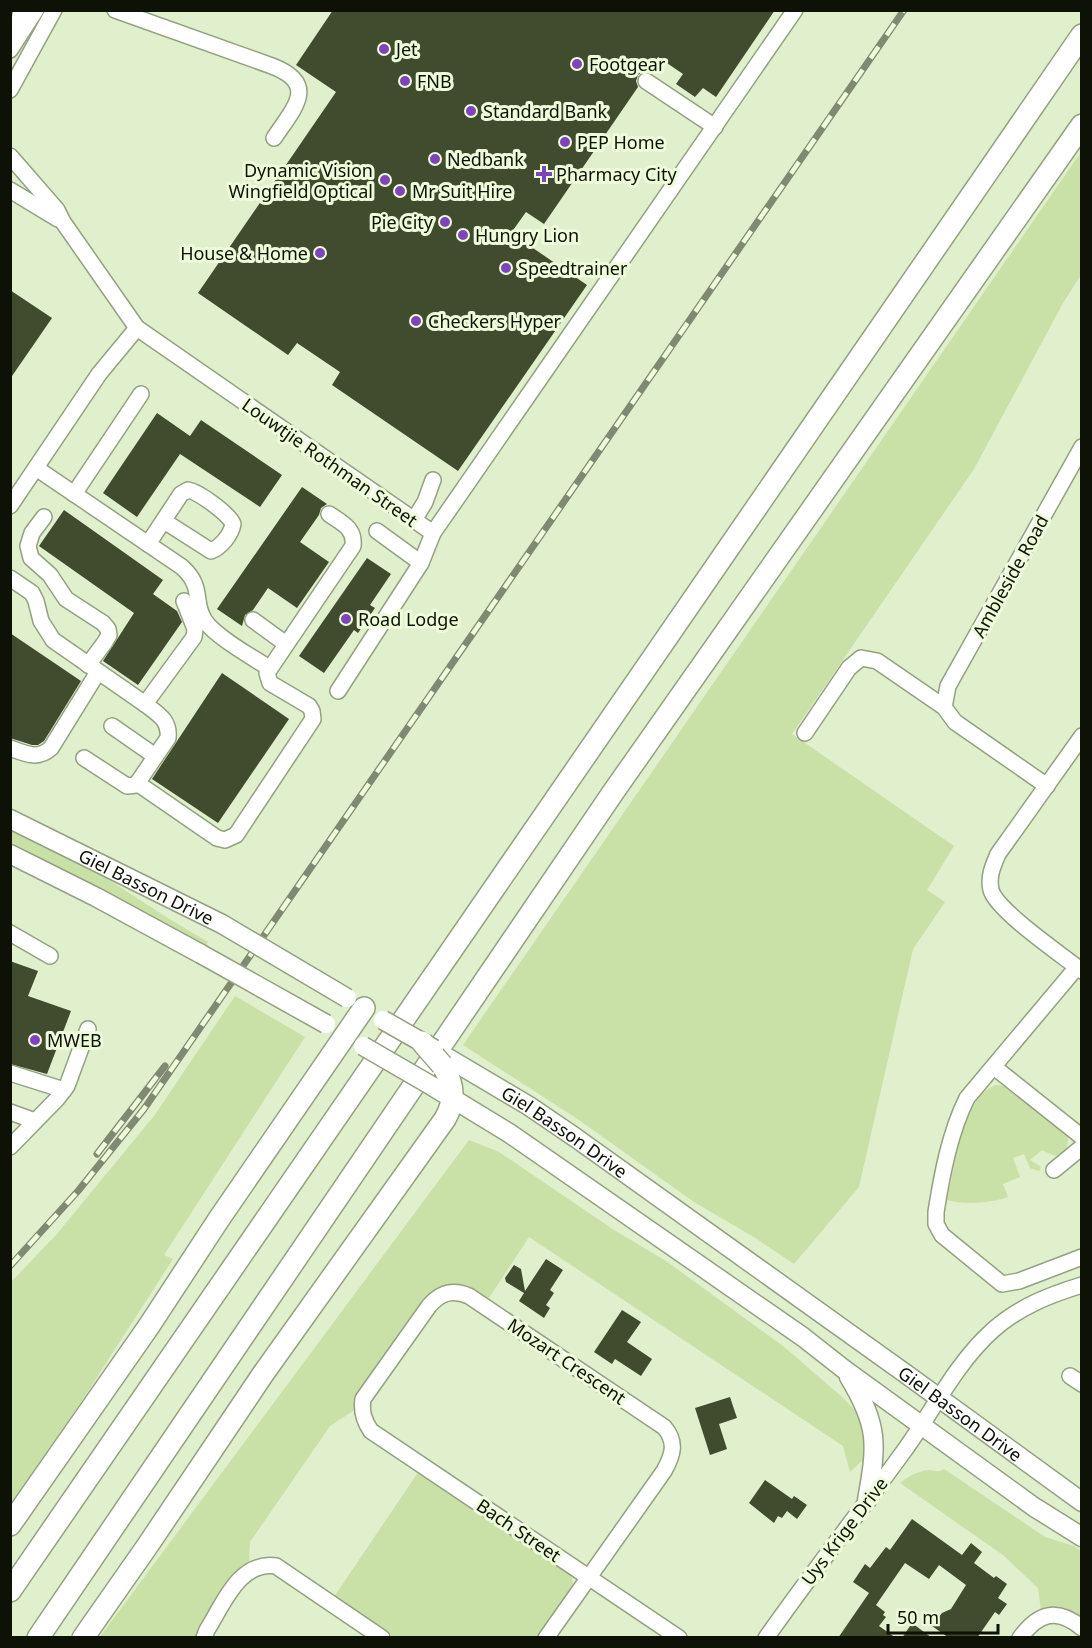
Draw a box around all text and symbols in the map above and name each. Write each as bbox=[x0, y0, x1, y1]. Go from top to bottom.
place label: Jet bbox=[394, 37, 418, 61]
marker: Jet bbox=[377, 42, 391, 56]
place label: Footgear bbox=[589, 52, 666, 76]
marker: Footgear bbox=[570, 57, 584, 71]
place label: FNB bbox=[417, 69, 452, 93]
marker: FNB bbox=[398, 74, 412, 88]
place label: Standard Bank bbox=[483, 99, 608, 123]
marker: Standard Bank bbox=[464, 104, 478, 118]
place label: PEP Home bbox=[577, 130, 665, 154]
marker: PEP Home bbox=[558, 135, 572, 149]
place label: Nedbank bbox=[447, 147, 524, 171]
marker: Nedbank bbox=[428, 152, 442, 166]
place label: Dynamic Vision Wingfield Optical bbox=[228, 158, 373, 203]
place label: Pharmacy City bbox=[556, 162, 677, 186]
marker: Pharmacy City bbox=[537, 167, 551, 181]
marker: Dynamic Vision Wingfield Optical bbox=[378, 173, 392, 187]
place label: Mr Suit Hire bbox=[412, 179, 512, 203]
marker: Mr Suit Hire bbox=[393, 184, 407, 198]
place label: Pie City bbox=[371, 210, 434, 234]
marker: Pie City bbox=[438, 215, 452, 229]
place label: Hungry Lion bbox=[475, 223, 579, 247]
marker: Hungry Lion bbox=[456, 228, 470, 242]
place label: House & Home bbox=[180, 241, 308, 265]
marker: House & Home bbox=[313, 246, 327, 260]
place label: Speedtrainer bbox=[518, 256, 628, 280]
marker: Speedtrainer bbox=[499, 261, 513, 275]
place label: Checkers Hyper bbox=[428, 309, 562, 333]
marker: Checkers Hyper bbox=[409, 314, 423, 328]
street label: Louwtjie Rothman Street bbox=[238, 392, 423, 532]
street label: Ambleside Road bbox=[966, 510, 1054, 642]
place label: Road Lodge bbox=[358, 607, 459, 631]
marker: Road Lodge bbox=[339, 612, 353, 626]
street label: Giel Basson Drive bbox=[75, 843, 218, 930]
place label: MWEB bbox=[47, 1028, 102, 1052]
marker: MWEB bbox=[28, 1033, 42, 1047]
street label: Giel Basson Drive bbox=[497, 1080, 632, 1183]
street label: Mozart Crescent bbox=[503, 1313, 631, 1410]
street label: Giel Basson Drive bbox=[894, 1360, 1027, 1467]
street label: Uys Krige Drive bbox=[796, 1472, 892, 1590]
street label: Bach Street bbox=[472, 1493, 566, 1567]
scale bar bbox=[888, 1597, 998, 1635]
text: 50 m bbox=[897, 1605, 939, 1629]

